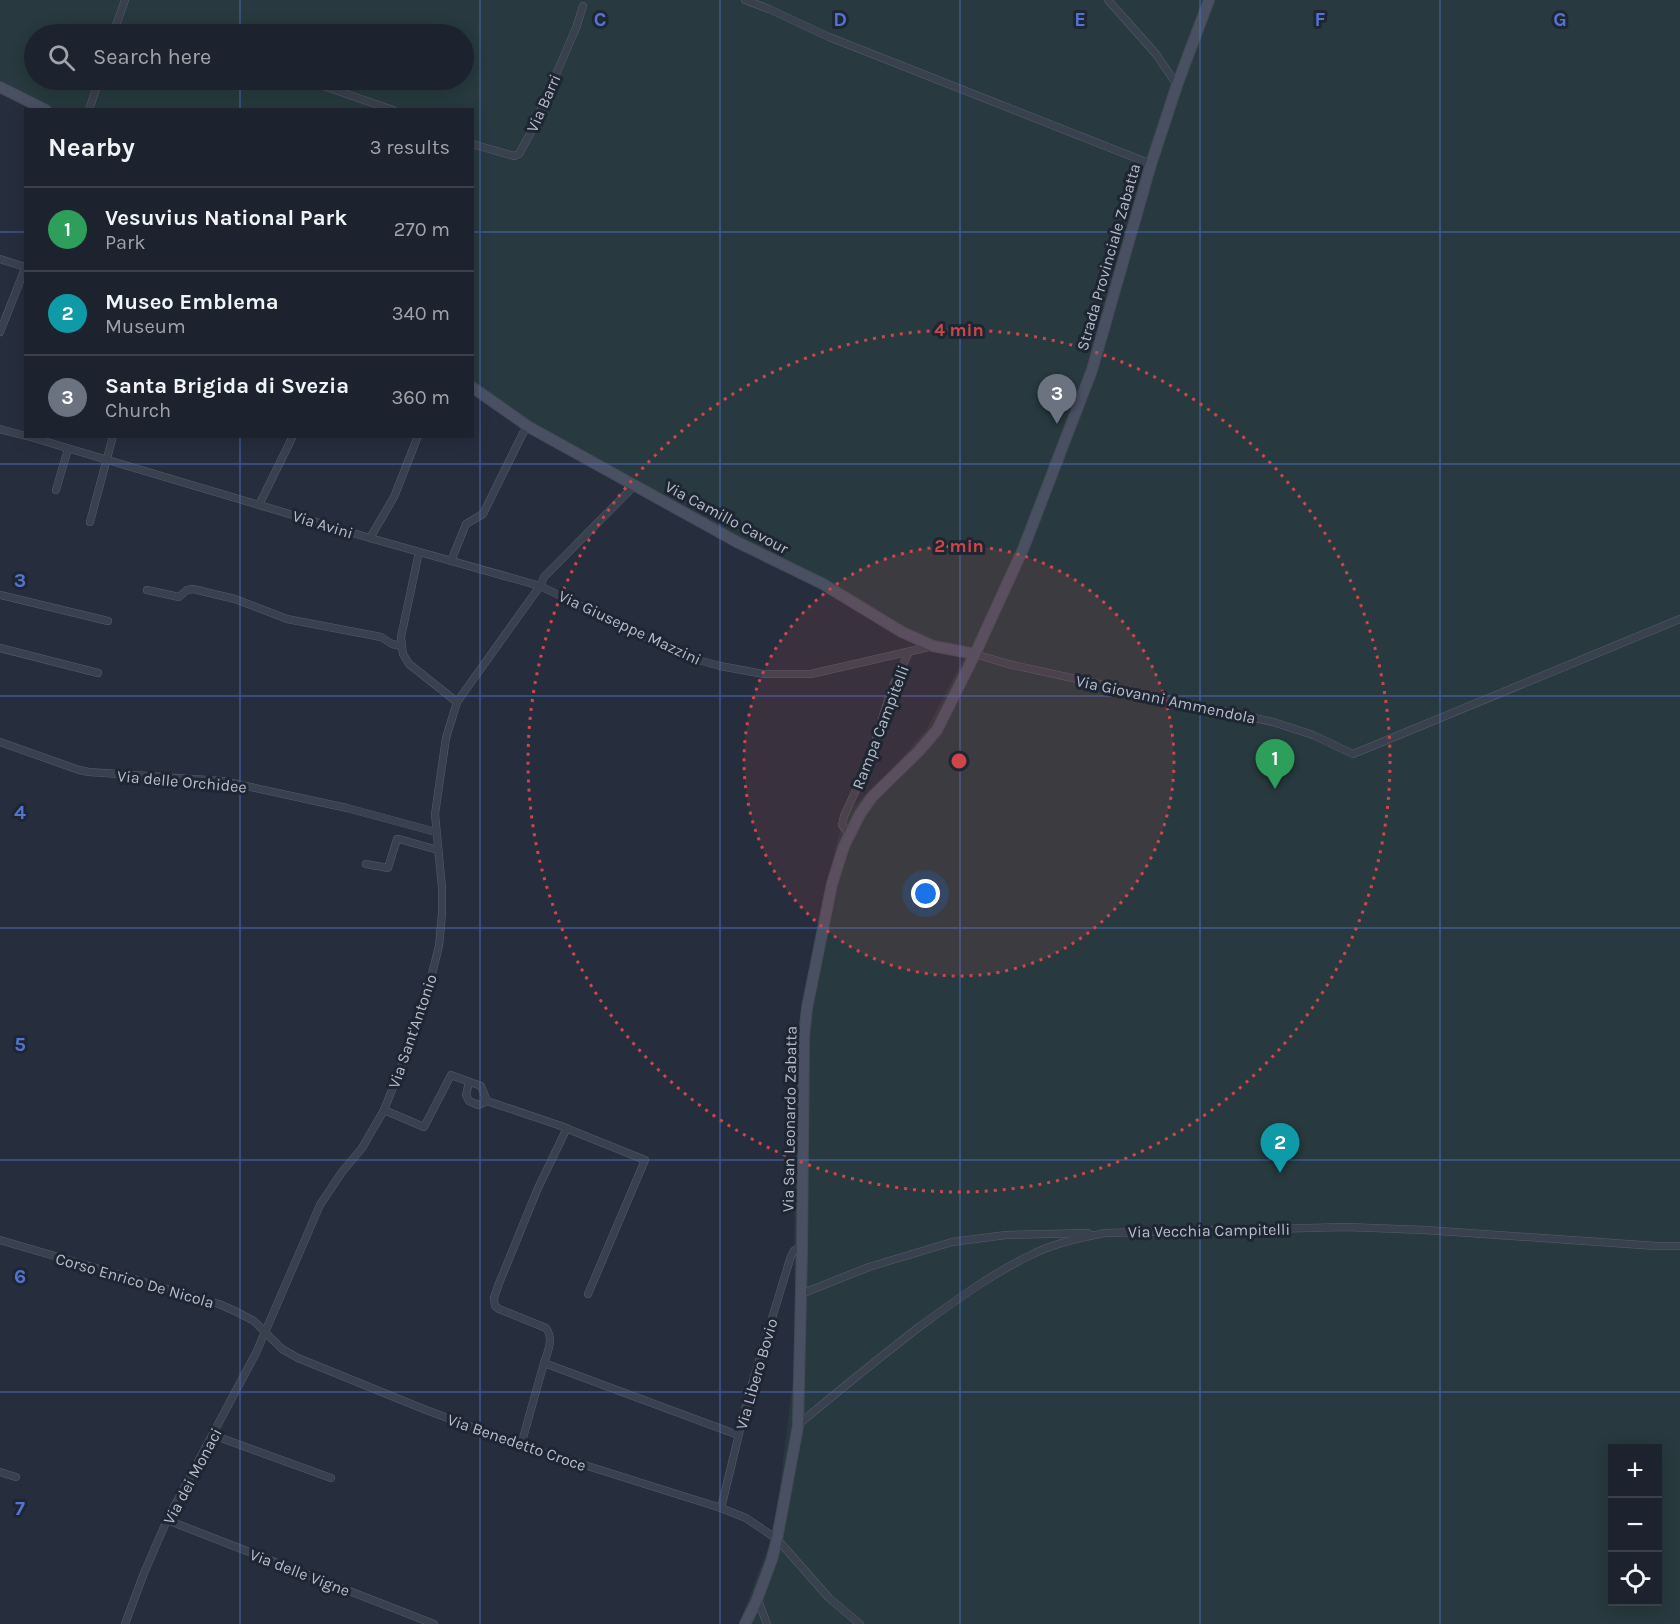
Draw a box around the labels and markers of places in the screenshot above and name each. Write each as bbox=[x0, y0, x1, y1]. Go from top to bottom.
pin: 3 bbox=[1038, 374, 1076, 424]
pin: 1 bbox=[1256, 740, 1294, 789]
centre of rings bbox=[949, 751, 969, 771]
pin: 2 bbox=[1260, 1124, 1300, 1173]

